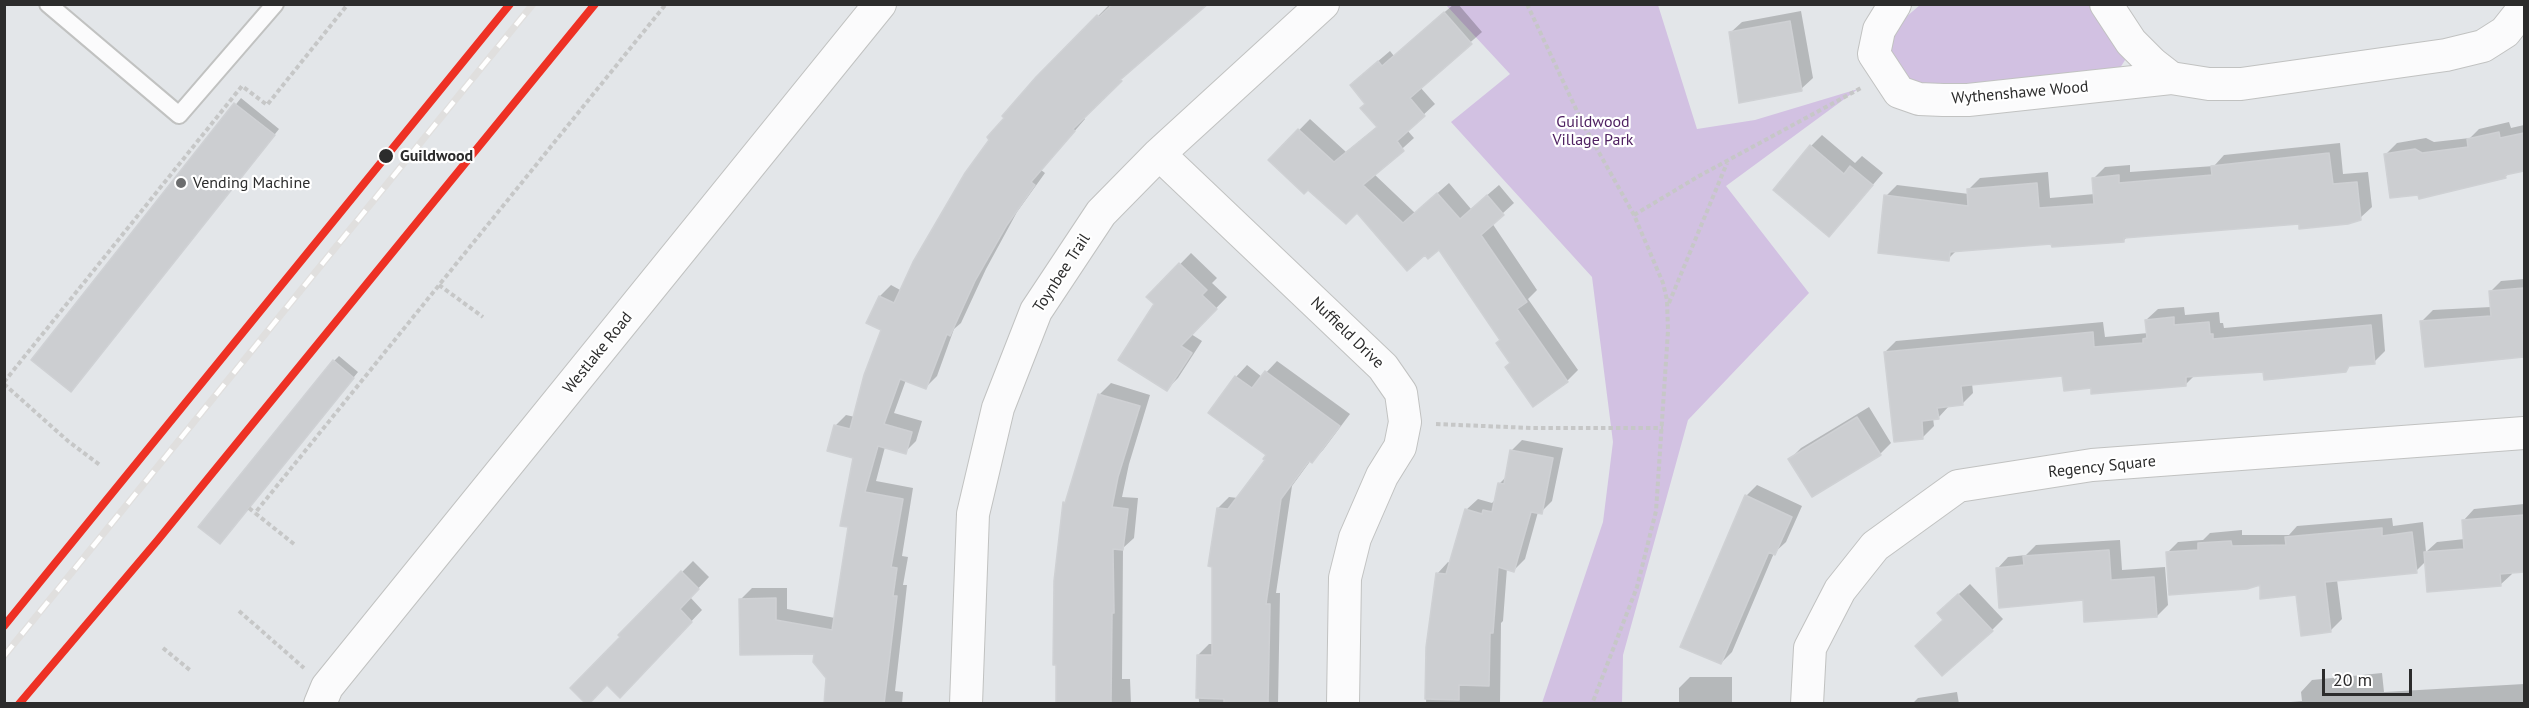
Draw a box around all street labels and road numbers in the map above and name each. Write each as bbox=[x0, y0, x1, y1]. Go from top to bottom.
street label: Wythenshawe Wood bbox=[1951, 77, 2089, 109]
street label: Toynbee Trail bbox=[1029, 230, 1095, 316]
street label: Nuffield Drive bbox=[1306, 293, 1388, 373]
street label: Westlake Road bbox=[559, 308, 637, 398]
street label: Regency Square bbox=[2047, 452, 2157, 482]

